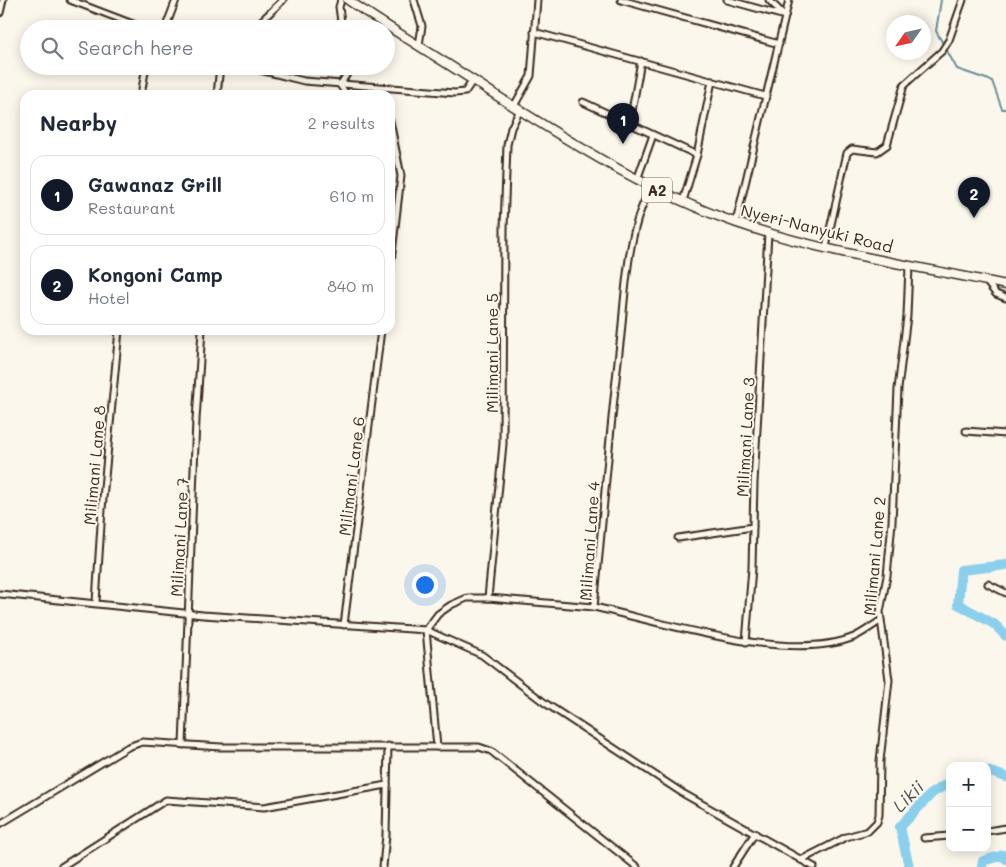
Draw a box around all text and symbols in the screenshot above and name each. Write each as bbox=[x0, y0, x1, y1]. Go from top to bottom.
north arrow bbox=[886, 15, 931, 60]
search box bbox=[20, 20, 395, 75]
icon: search bbox=[38, 34, 66, 62]
text: Search here bbox=[78, 35, 194, 60]
pin: 1 bbox=[607, 103, 639, 144]
text: Nearby bbox=[40, 109, 117, 136]
text: 2 results bbox=[308, 112, 375, 133]
text: Gawanaz Grill bbox=[88, 172, 222, 197]
pin: 2 bbox=[958, 177, 990, 218]
road number: A2 bbox=[642, 178, 672, 202]
text: 1 bbox=[53, 185, 61, 206]
text: 610 m bbox=[329, 185, 374, 206]
text: Restaurant bbox=[88, 197, 176, 218]
street label: Nyeri-Nanyuki Road bbox=[739, 199, 895, 257]
text: Kongoni Camp bbox=[88, 262, 223, 287]
text: 2 bbox=[53, 275, 61, 296]
text: 840 m bbox=[327, 275, 374, 296]
text: Hotel bbox=[88, 287, 130, 308]
street label: Milimani Lane 5 bbox=[481, 293, 502, 413]
street label: Milimani Lane 3 bbox=[731, 377, 759, 497]
street label: Milimani Lane 8 bbox=[78, 404, 110, 526]
street label: Milimani Lane 6 bbox=[333, 415, 369, 537]
street label: Milimani Lane 7 bbox=[165, 477, 193, 597]
street label: Milimani Lane 4 bbox=[574, 480, 604, 602]
street label: Milimani Lane 2 bbox=[858, 496, 890, 616]
your location bbox=[412, 572, 438, 598]
map controls bbox=[946, 762, 991, 852]
button: + bbox=[946, 762, 991, 807]
water label: Likii bbox=[887, 775, 929, 817]
button: − bbox=[946, 807, 991, 852]

